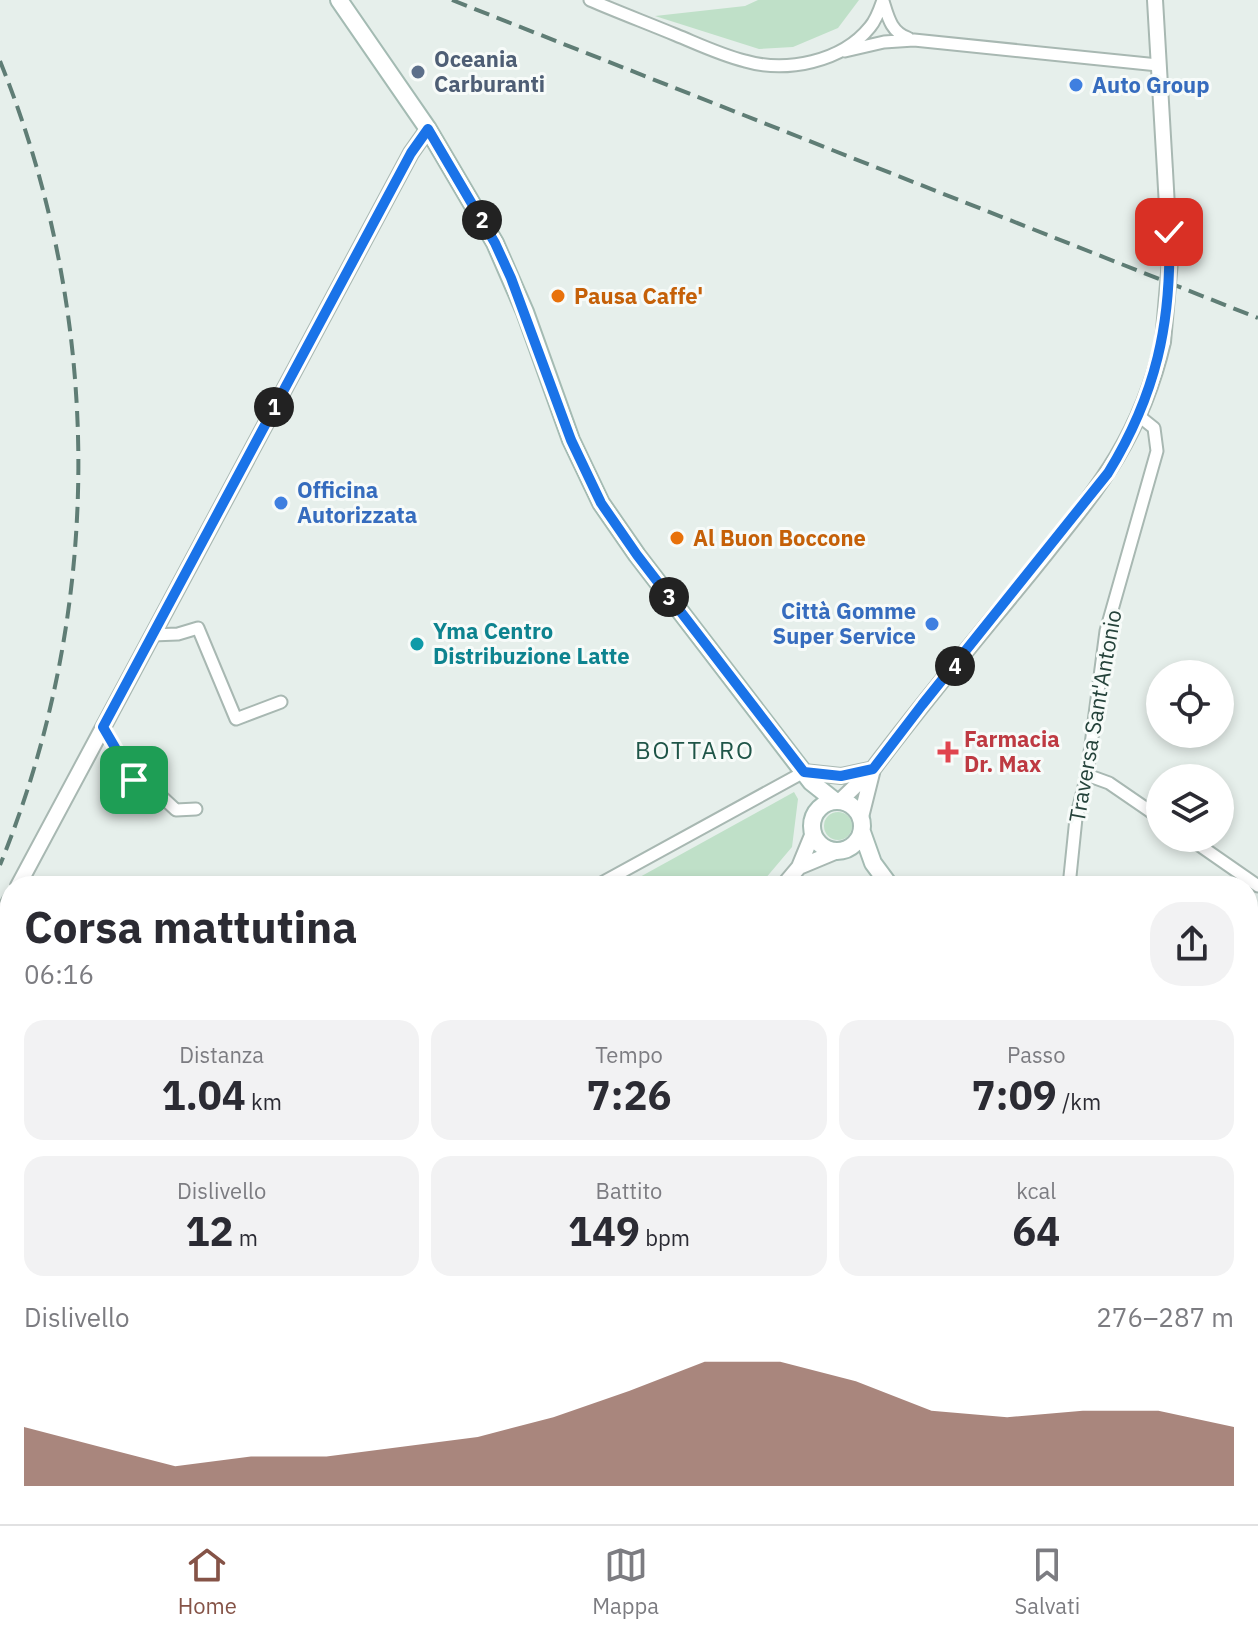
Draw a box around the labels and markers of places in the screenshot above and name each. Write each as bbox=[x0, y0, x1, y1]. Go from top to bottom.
place label: Oceania Carburanti bbox=[434, 44, 545, 98]
marker: Oceania Carburanti bbox=[409, 63, 427, 81]
place label: Auto Group bbox=[1092, 70, 1210, 99]
marker: Auto Group bbox=[1067, 76, 1085, 94]
pin bbox=[1135, 198, 1203, 266]
pin: 2 bbox=[462, 200, 502, 240]
place label: Pausa Caffe' bbox=[574, 281, 703, 310]
marker: Pausa Caffe' bbox=[549, 287, 567, 305]
pin: 1 bbox=[254, 387, 294, 427]
place label: Officina Autorizzata bbox=[297, 475, 417, 529]
marker: Officina Autorizzata bbox=[272, 494, 290, 512]
place label: Al Buon Boccone bbox=[693, 523, 866, 552]
marker: Al Buon Boccone bbox=[668, 529, 686, 547]
pin: 3 bbox=[649, 577, 689, 617]
place label: Città Gomme Super Service bbox=[772, 596, 916, 650]
marker: Città Gomme Super Service bbox=[923, 615, 941, 633]
place label: Yma Centro Distribuzione Latte bbox=[433, 616, 630, 670]
marker: Yma Centro Distribuzione Latte bbox=[408, 635, 426, 653]
pin: 4 bbox=[935, 646, 975, 686]
place label: Farmacia Dr. Max bbox=[964, 724, 1060, 778]
marker: Farmacia Dr. Max bbox=[939, 743, 957, 761]
pin bbox=[100, 746, 168, 814]

